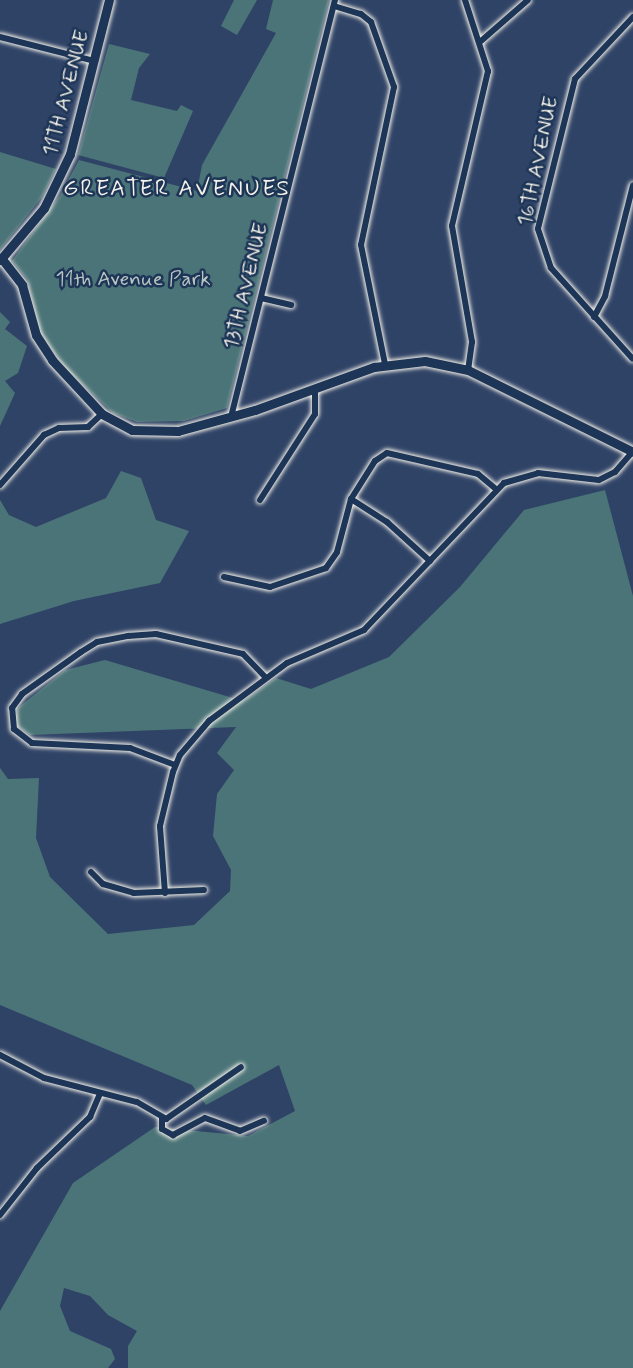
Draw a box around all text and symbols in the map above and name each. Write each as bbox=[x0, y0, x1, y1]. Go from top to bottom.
street label: 11TH AVENUE bbox=[37, 28, 95, 158]
street label: 16TH AVENUE bbox=[512, 94, 564, 228]
district label: GREATER AVENUES bbox=[61, 175, 293, 203]
street label: 13TH AVENUE bbox=[218, 221, 274, 351]
park label: 11th Avenue Park bbox=[55, 266, 211, 292]

